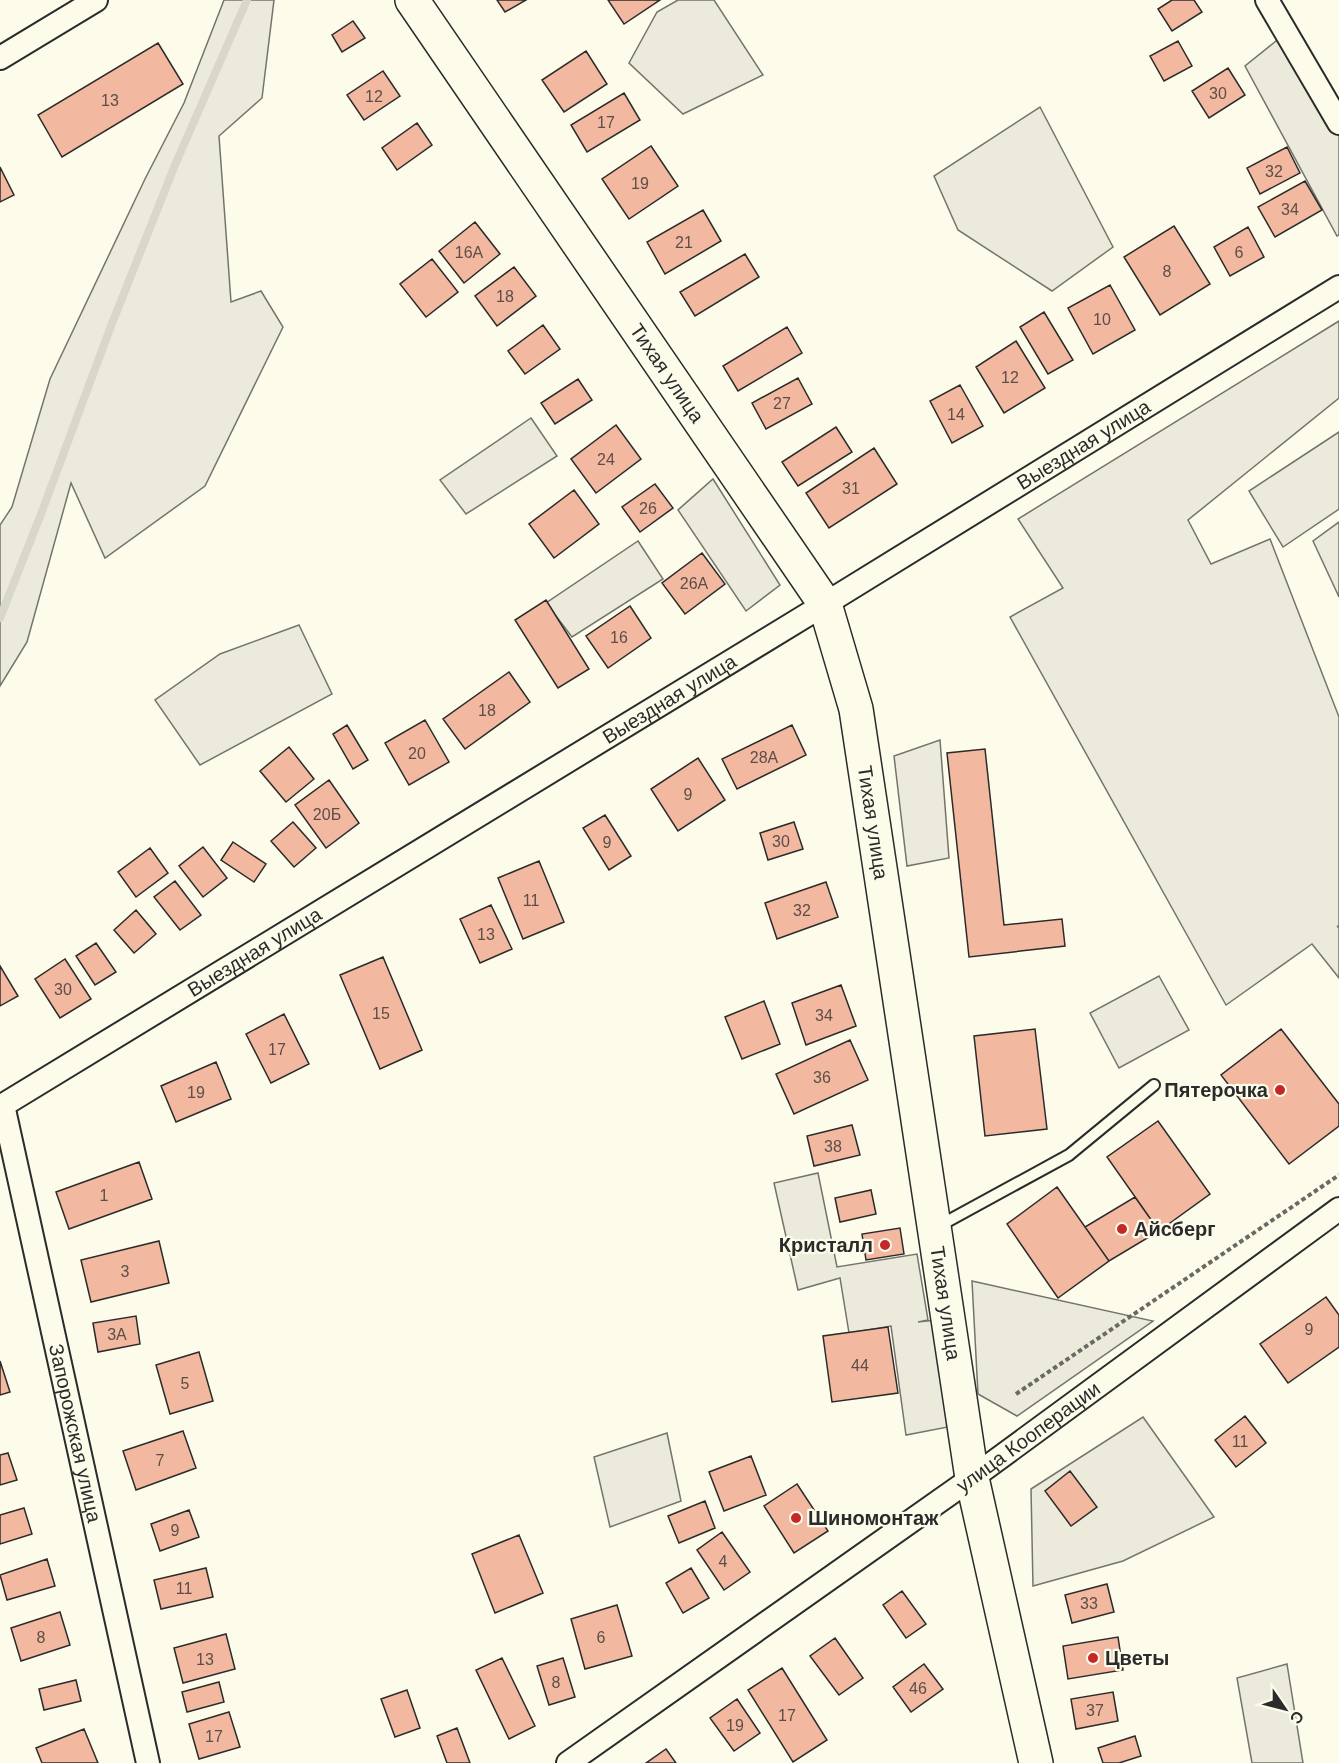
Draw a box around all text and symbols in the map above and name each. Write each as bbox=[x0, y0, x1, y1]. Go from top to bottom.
house number: 30 bbox=[1209, 85, 1227, 102]
house number: 12 bbox=[365, 88, 383, 105]
house number: 13 bbox=[101, 92, 119, 109]
house number: 17 bbox=[597, 114, 615, 131]
house number: 32 bbox=[1265, 163, 1283, 180]
house number: 19 bbox=[631, 175, 649, 192]
house number: 34 bbox=[1281, 201, 1299, 218]
house number: 21 bbox=[675, 234, 693, 251]
house number: 16А bbox=[455, 244, 484, 261]
house number: 6 bbox=[1235, 244, 1244, 261]
house number: 8 bbox=[1163, 263, 1172, 280]
house number: 18 bbox=[496, 288, 514, 305]
house number: 10 bbox=[1093, 311, 1111, 328]
street label: Тихая улица bbox=[626, 320, 709, 427]
house number: 12 bbox=[1001, 369, 1019, 386]
house number: 27 bbox=[773, 395, 791, 412]
street label: Выездная улица bbox=[1013, 395, 1155, 494]
house number: 14 bbox=[947, 406, 965, 423]
house number: 24 bbox=[597, 451, 615, 468]
house number: 31 bbox=[842, 480, 860, 497]
house number: 26 bbox=[639, 500, 657, 517]
house number: 26А bbox=[680, 575, 709, 592]
house number: 16 bbox=[610, 629, 628, 646]
street label: Выездная улица bbox=[599, 649, 741, 748]
house number: 18 bbox=[478, 702, 496, 719]
house number: 20 bbox=[408, 745, 426, 762]
house number: 28А bbox=[750, 749, 779, 766]
street label: Тихая улица bbox=[854, 764, 893, 882]
house number: 9 bbox=[684, 786, 693, 803]
house number: 20Б bbox=[313, 806, 341, 823]
house number: 30 bbox=[772, 833, 790, 850]
house number: 9 bbox=[603, 834, 612, 851]
house number: 11 bbox=[523, 892, 539, 909]
street label: Выездная улица bbox=[184, 902, 326, 1001]
house number: 32 bbox=[793, 902, 811, 919]
house number: 13 bbox=[477, 926, 495, 943]
house number: 30 bbox=[54, 981, 72, 998]
house number: 15 bbox=[372, 1005, 390, 1022]
house number: 34 bbox=[815, 1007, 833, 1024]
house number: 17 bbox=[268, 1041, 286, 1058]
house number: 36 bbox=[813, 1069, 831, 1086]
place label: Пятерочка bbox=[1164, 1079, 1269, 1101]
marker: Пятерочка bbox=[1273, 1083, 1287, 1097]
house number: 19 bbox=[187, 1084, 205, 1101]
house number: 38 bbox=[824, 1138, 842, 1155]
house number: 1 bbox=[100, 1187, 109, 1204]
place label: Айсберг bbox=[1134, 1218, 1216, 1240]
marker: Айсберг bbox=[1115, 1222, 1129, 1236]
place label: Кристалл bbox=[779, 1234, 873, 1256]
marker: Кристалл bbox=[878, 1238, 892, 1252]
street label: Тихая улица bbox=[926, 1245, 965, 1362]
house number: 3 bbox=[121, 1263, 130, 1280]
house number: 9 bbox=[1305, 1321, 1314, 1338]
house number: 3А bbox=[107, 1326, 127, 1343]
street label: Запорожская улица bbox=[45, 1342, 106, 1525]
house number: 44 bbox=[851, 1357, 869, 1374]
house number: 5 bbox=[181, 1375, 190, 1392]
street label: улица Кооперации bbox=[952, 1377, 1104, 1497]
house number: 11 bbox=[1232, 1433, 1248, 1450]
house number: 7 bbox=[156, 1452, 165, 1469]
place label: Шиномонтаж bbox=[808, 1507, 939, 1529]
marker: Шиномонтаж bbox=[789, 1511, 803, 1525]
house number: 9 bbox=[171, 1522, 180, 1539]
house number: 4 bbox=[719, 1553, 728, 1570]
house number: 11 bbox=[176, 1580, 192, 1597]
house number: 33 bbox=[1080, 1595, 1098, 1612]
house number: 8 bbox=[37, 1629, 46, 1646]
house number: 6 bbox=[597, 1629, 606, 1646]
place label: Цветы bbox=[1105, 1647, 1169, 1669]
house number: 13 bbox=[196, 1651, 214, 1668]
marker: Цветы bbox=[1086, 1651, 1100, 1665]
house number: 8 bbox=[552, 1674, 561, 1691]
north arrow bbox=[1255, 1679, 1315, 1739]
house number: 46 bbox=[909, 1680, 927, 1697]
house number: 37 bbox=[1086, 1702, 1104, 1719]
house number: 17 bbox=[778, 1707, 796, 1724]
text: С bbox=[1286, 1708, 1307, 1727]
house number: 19 bbox=[726, 1717, 744, 1734]
house number: 17 bbox=[205, 1728, 223, 1745]

